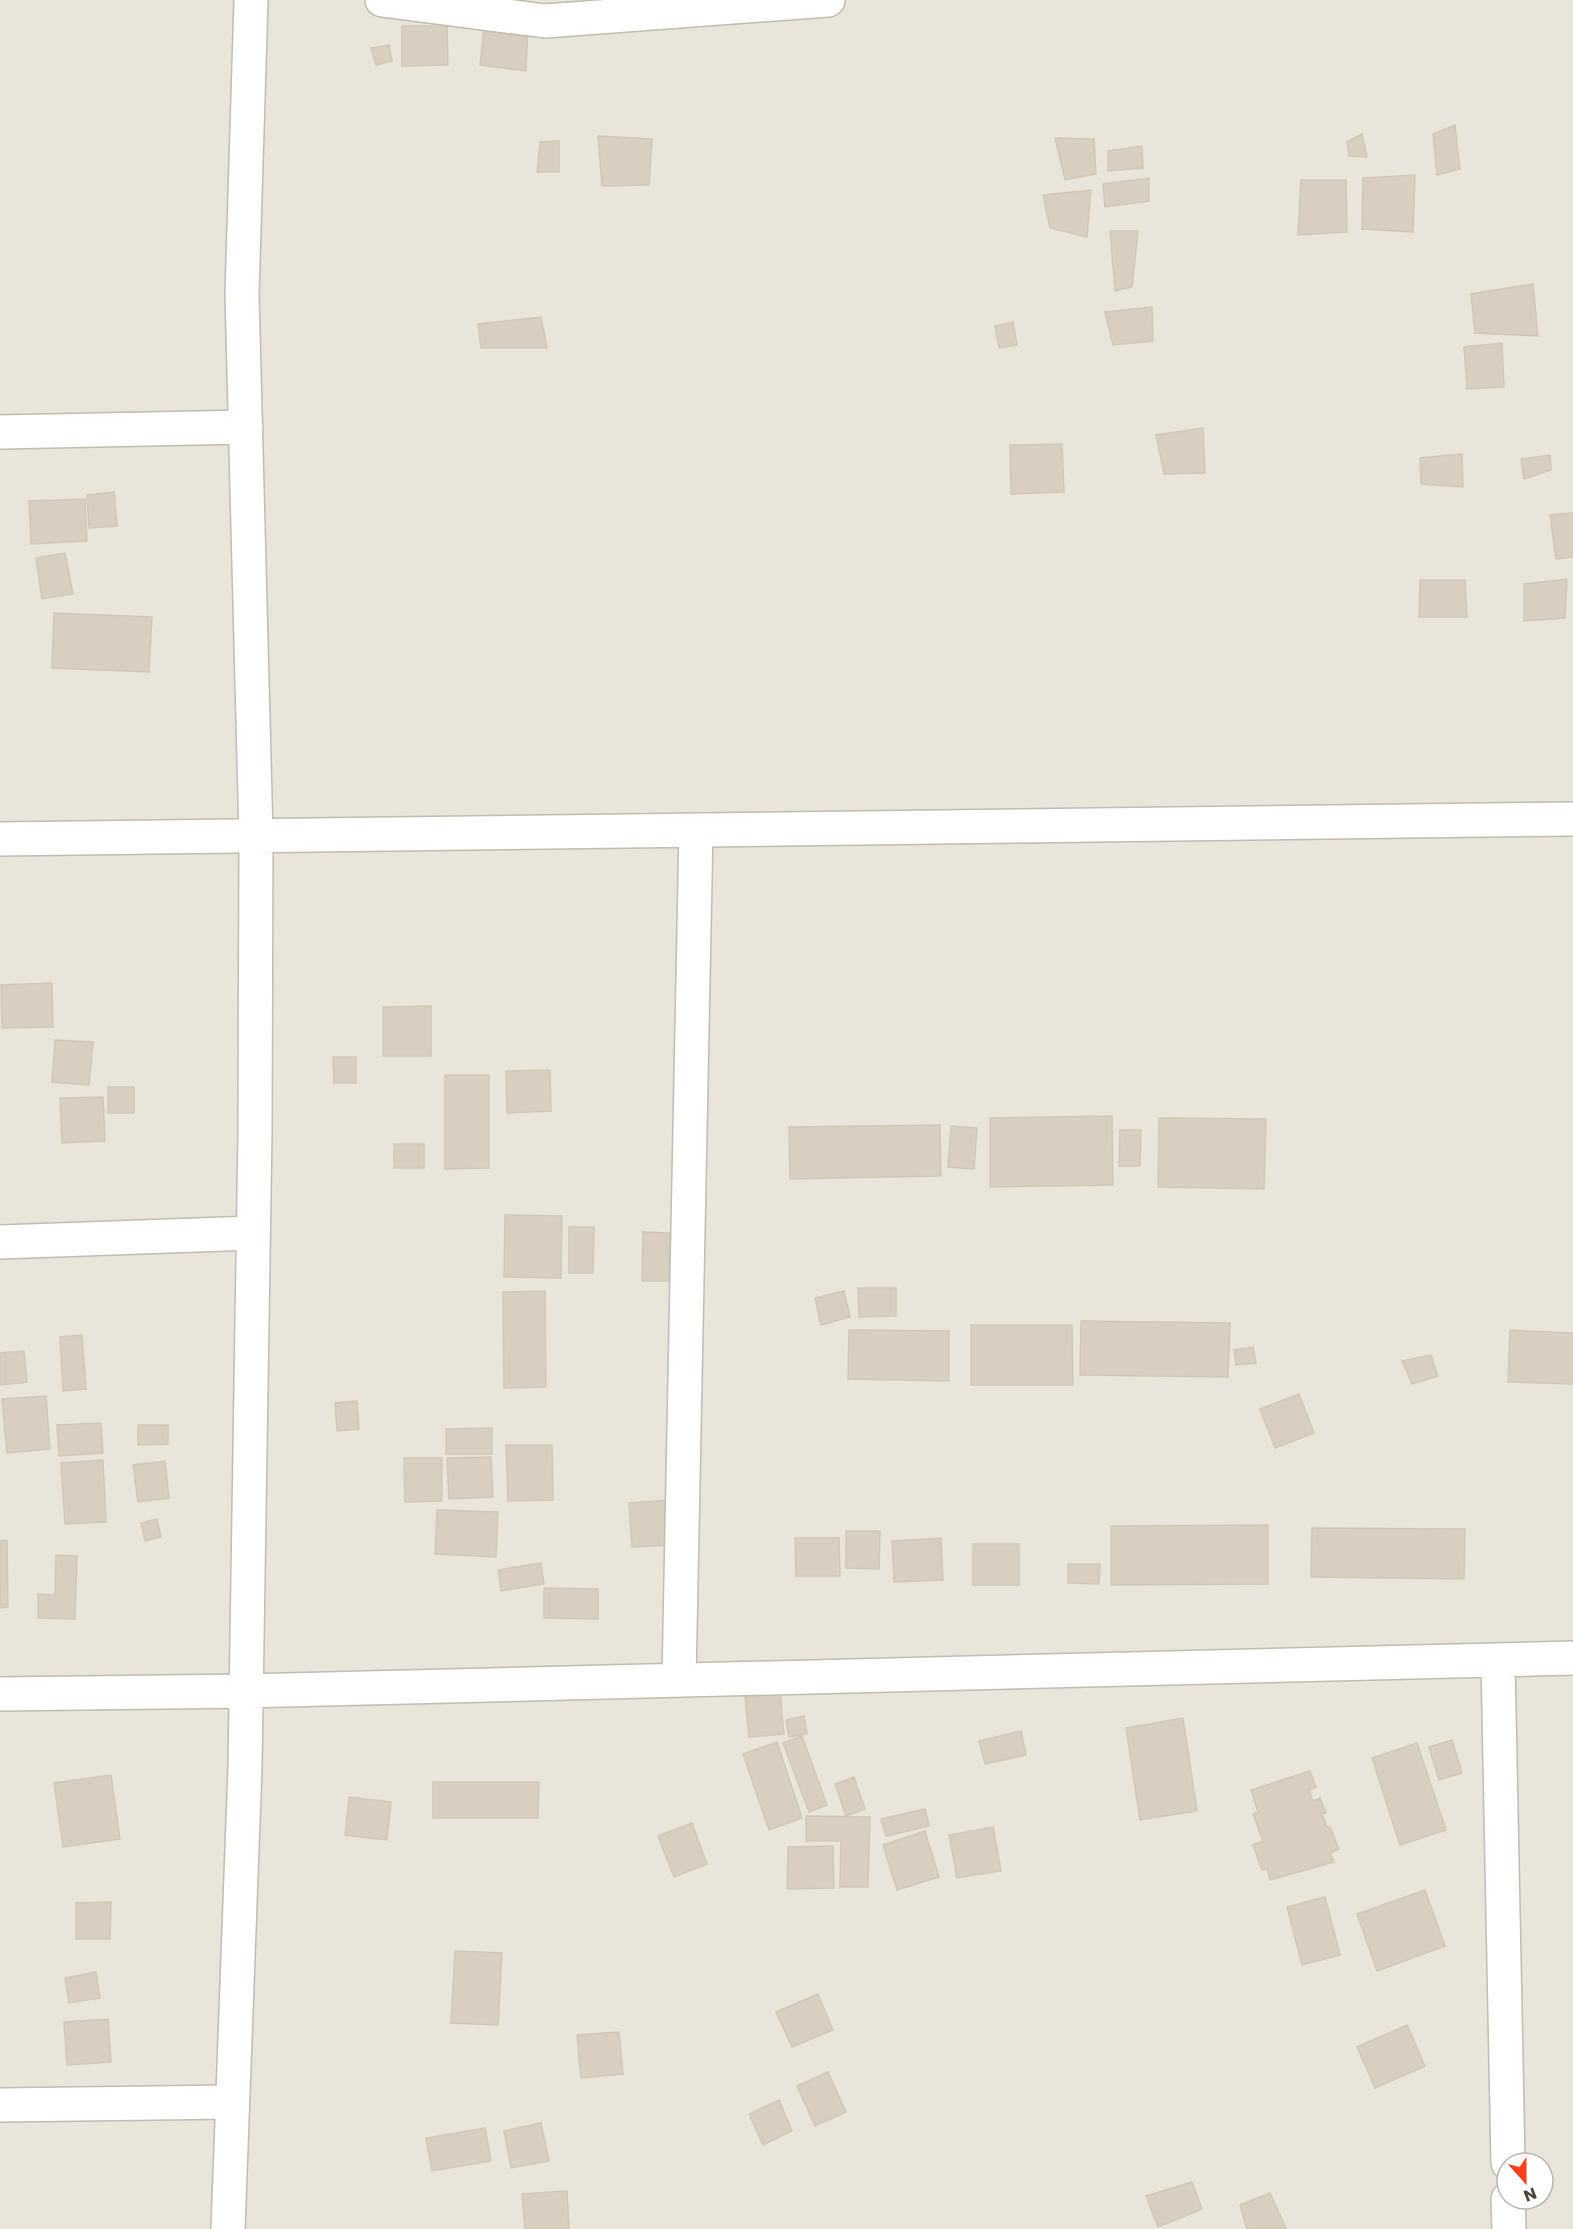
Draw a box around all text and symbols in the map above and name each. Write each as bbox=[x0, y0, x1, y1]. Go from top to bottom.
north arrow bbox=[1495, 2151, 1555, 2211]
text: N bbox=[1520, 2182, 1540, 2207]

